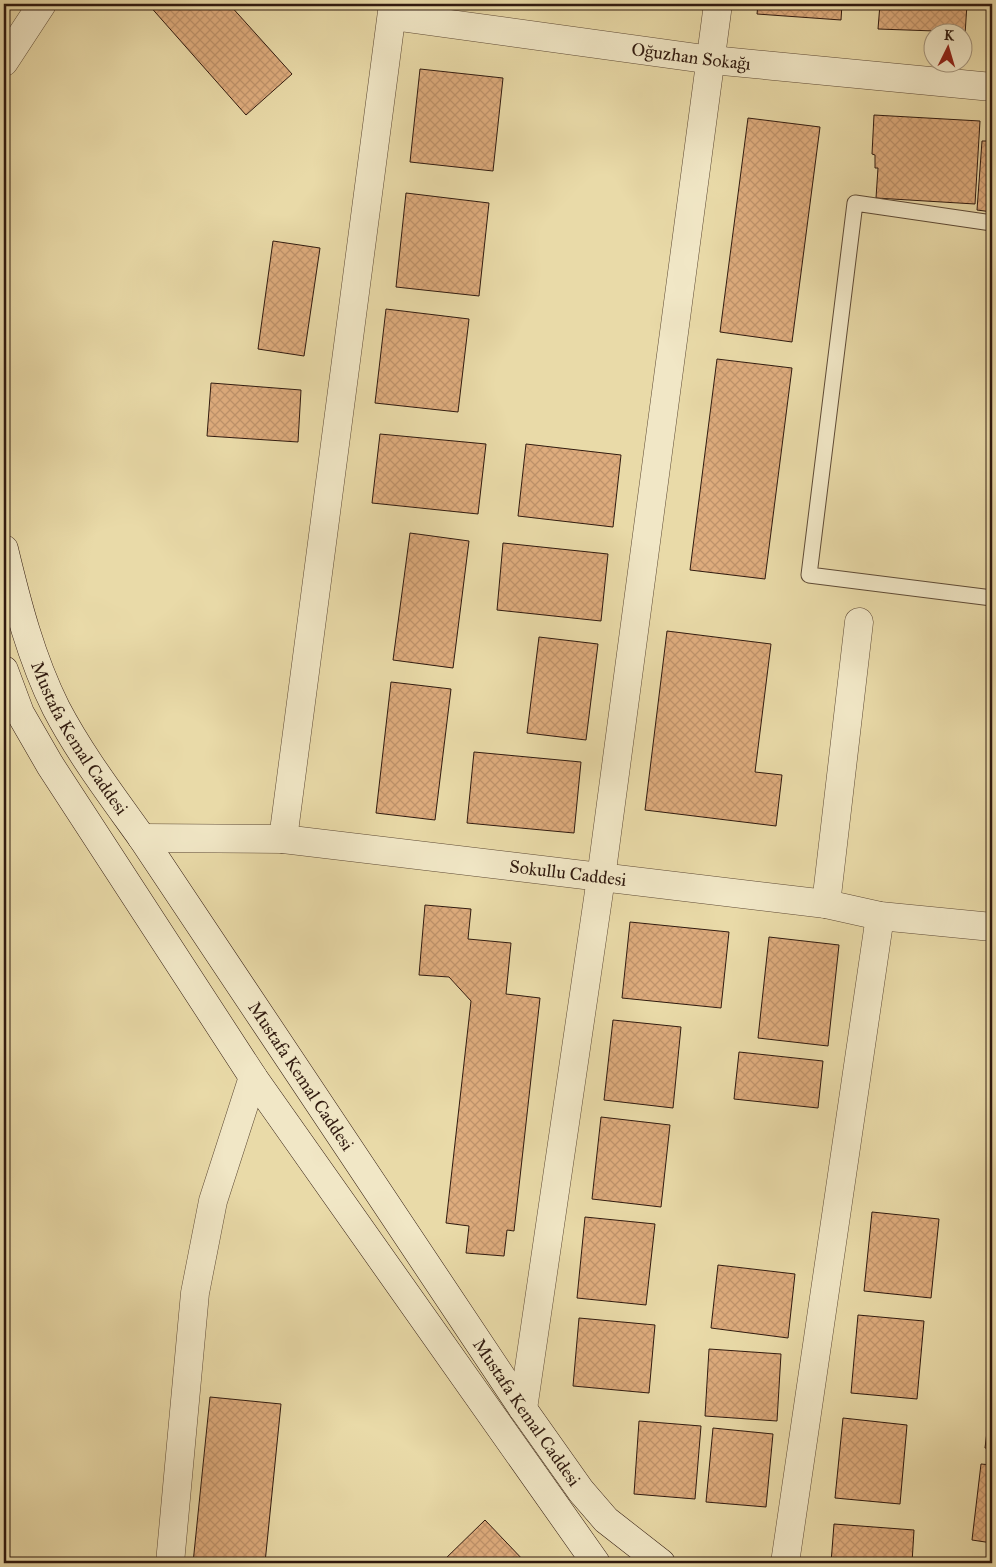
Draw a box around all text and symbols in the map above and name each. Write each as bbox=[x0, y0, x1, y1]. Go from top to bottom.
north arrow bbox=[924, 22, 974, 72]
text: K bbox=[943, 27, 956, 45]
street label: Oğuzhan Sokağı bbox=[630, 38, 752, 75]
street label: Mustafa Kemal Caddesi bbox=[26, 658, 133, 819]
street label: Sokullu Caddesi bbox=[508, 855, 628, 891]
street label: Mustafa Kemal Caddesi bbox=[243, 997, 359, 1155]
street label: Mustafa Kemal Caddesi bbox=[468, 1334, 585, 1491]

